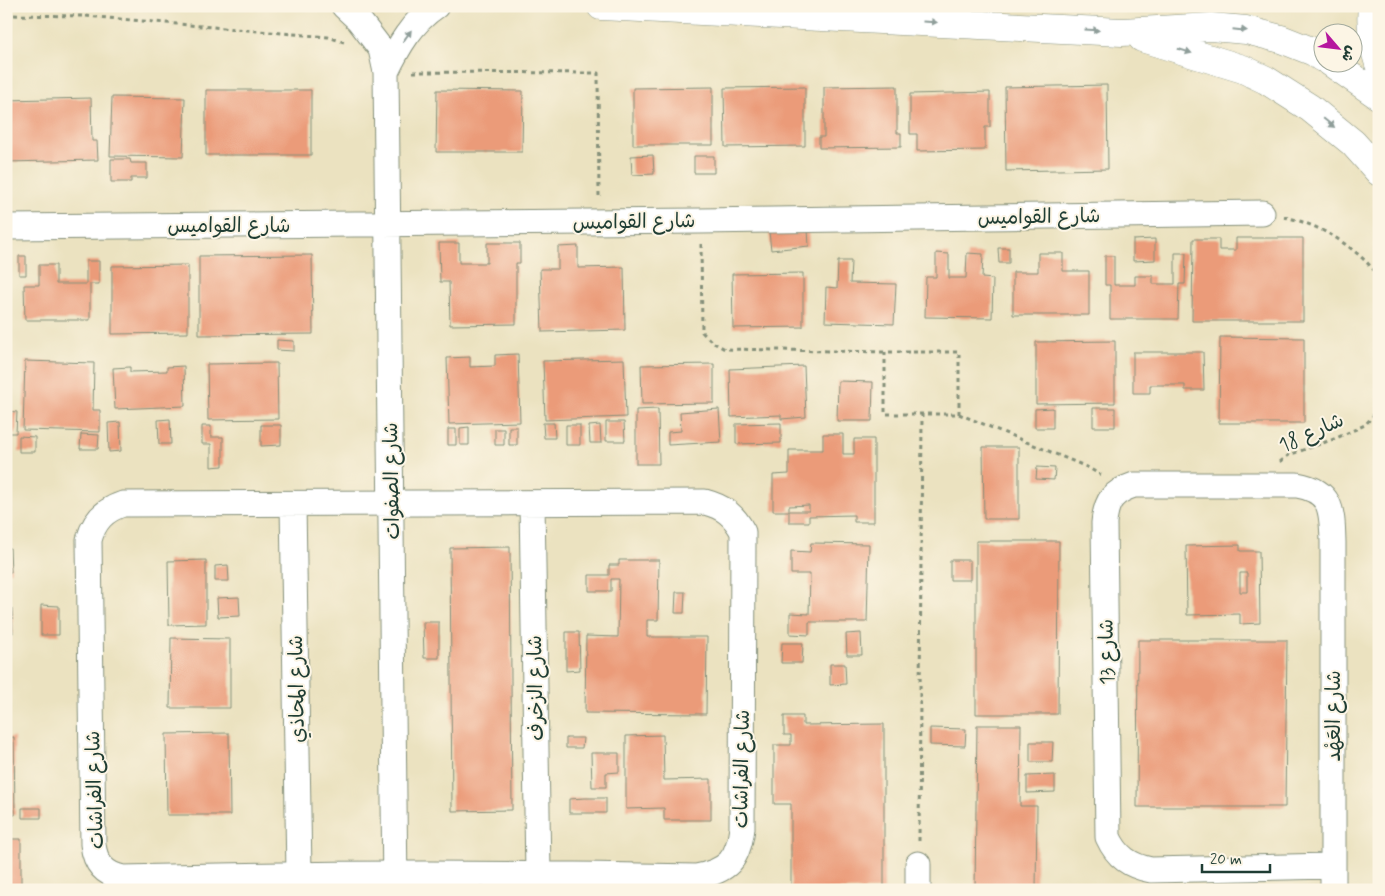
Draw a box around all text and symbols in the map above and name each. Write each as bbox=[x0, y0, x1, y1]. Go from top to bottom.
one-way arrow bbox=[922, 19, 938, 27]
north arrow bbox=[1312, 22, 1362, 72]
one-way arrow bbox=[1233, 26, 1249, 34]
one-way arrow bbox=[1084, 27, 1100, 35]
one-way arrow bbox=[401, 29, 411, 42]
text: ش bbox=[1337, 43, 1360, 65]
one-way arrow bbox=[1178, 47, 1193, 55]
one-way arrow bbox=[1322, 117, 1335, 128]
street label: شارع القواميس bbox=[977, 203, 1101, 232]
street label: شارع القواميس bbox=[572, 208, 696, 237]
street label: شارع القواميس bbox=[168, 213, 290, 240]
street label: شارع 18 bbox=[1275, 407, 1348, 460]
street label: شارع الصفوات bbox=[378, 422, 407, 540]
street label: شارع 13 bbox=[1093, 619, 1122, 685]
street label: شارع المحاذي bbox=[283, 635, 312, 743]
street label: شارع الزخرف bbox=[522, 635, 551, 741]
street label: شارع العَهْد bbox=[1321, 670, 1348, 762]
street label: شارع الفراشات bbox=[728, 709, 757, 829]
street label: شارع الفراشات bbox=[80, 730, 111, 850]
scale bar bbox=[1202, 841, 1270, 873]
text: 20 m bbox=[1210, 850, 1242, 870]

